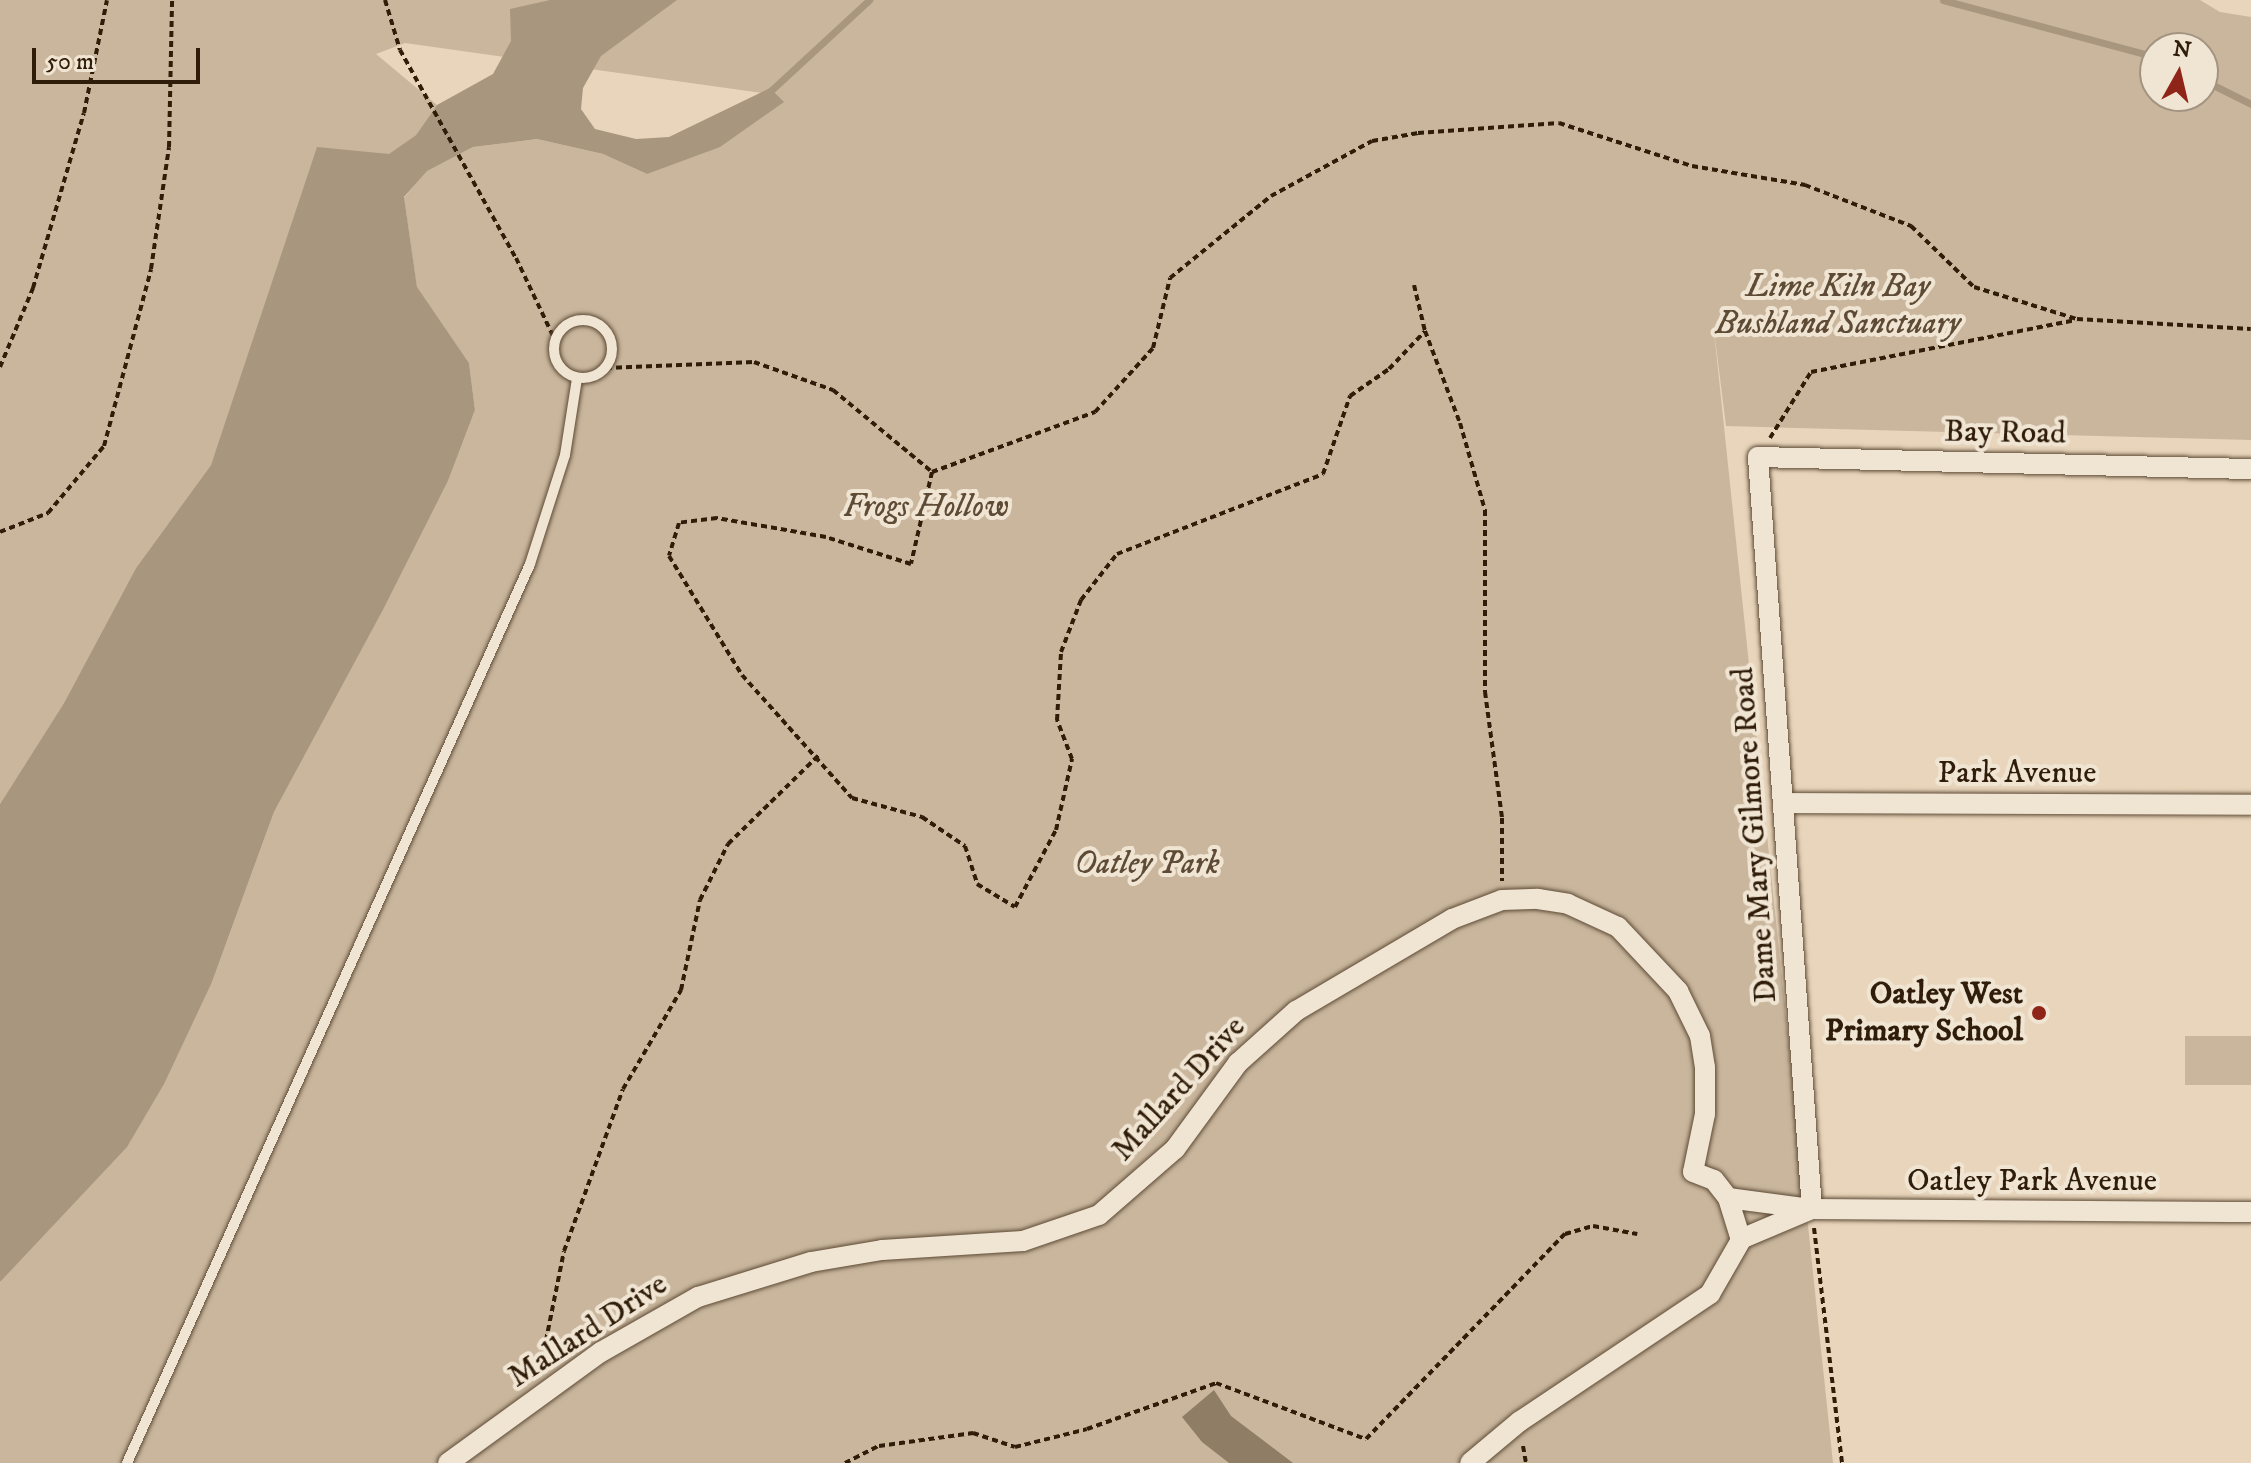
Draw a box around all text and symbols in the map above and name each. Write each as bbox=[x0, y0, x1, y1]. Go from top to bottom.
scale bar bbox=[36, 32, 204, 82]
north arrow bbox=[2139, 32, 2219, 112]
text: N bbox=[2171, 35, 2193, 64]
text: 50 m bbox=[46, 47, 94, 77]
park label: Lime Kiln Bay Bushland Sanctuary bbox=[1715, 269, 1961, 344]
street label: Bay Road bbox=[1944, 413, 2066, 453]
park label: Frogs Hollow bbox=[843, 488, 1009, 526]
street label: Dame Mary Gilmore Road bbox=[1724, 666, 1786, 1004]
street label: Park Avenue bbox=[1938, 754, 2096, 792]
park label: Oatley Park bbox=[1074, 845, 1220, 883]
place label: Oatley West Primary School bbox=[1825, 976, 2023, 1051]
marker: Oatley West Primary School bbox=[2030, 1004, 2048, 1022]
street label: Mallard Drive bbox=[1104, 1009, 1254, 1169]
street label: Oatley Park Avenue bbox=[1907, 1162, 2157, 1200]
street label: Mallard Drive bbox=[501, 1265, 675, 1397]

